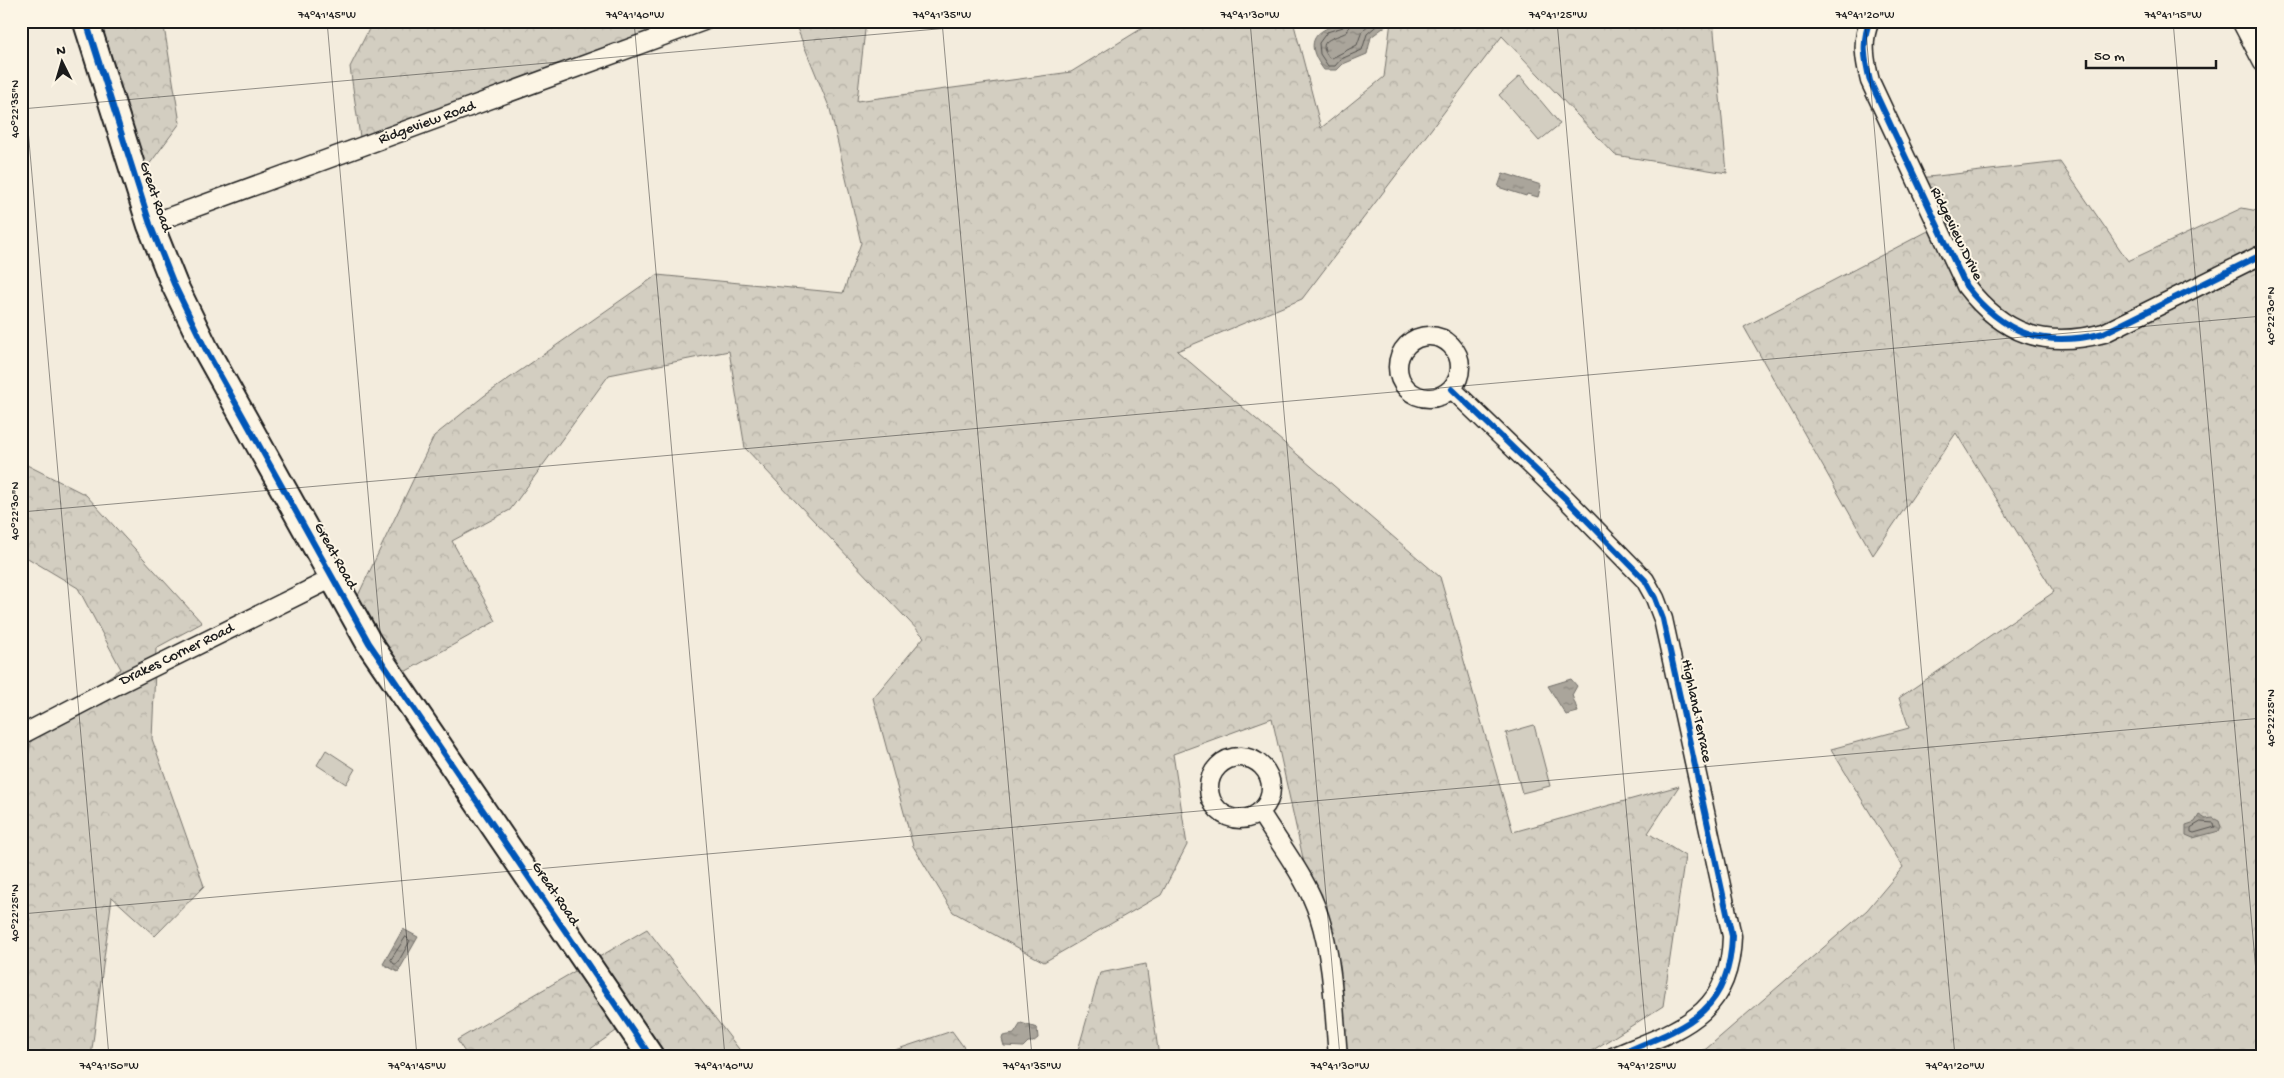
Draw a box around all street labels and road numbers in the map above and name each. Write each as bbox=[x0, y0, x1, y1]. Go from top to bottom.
street label: Ridgeview Road bbox=[376, 97, 479, 149]
street label: Great Road bbox=[135, 159, 176, 236]
street label: Ridgeview Drive bbox=[1926, 184, 1986, 284]
street label: Great Road bbox=[309, 520, 361, 593]
street label: Drakes Corner Road bbox=[116, 619, 238, 691]
street label: Highland Terrace bbox=[1676, 658, 1716, 764]
street label: Great Road bbox=[527, 859, 584, 930]

